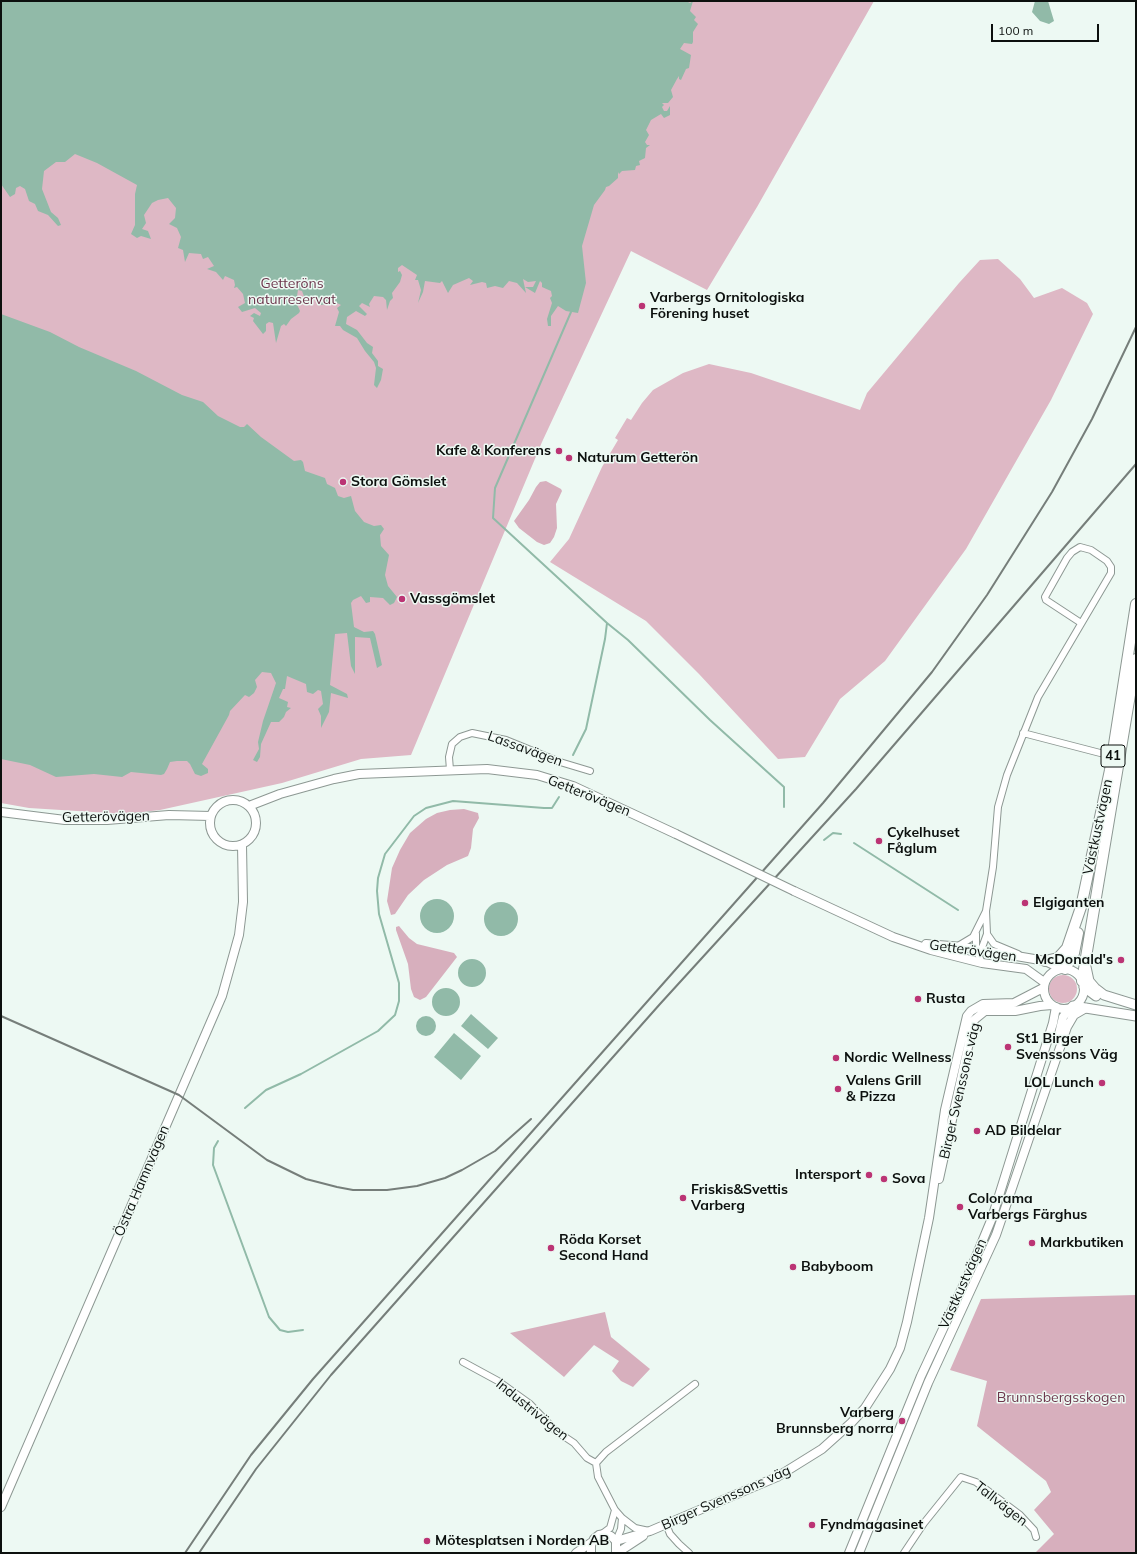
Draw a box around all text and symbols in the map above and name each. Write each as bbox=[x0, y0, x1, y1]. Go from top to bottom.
scale bar bbox=[993, 16, 1101, 42]
text: 100 m bbox=[998, 23, 1033, 38]
park label: Getteröns naturreservat bbox=[248, 276, 336, 308]
place label: Varbergs Ornitologiska Förening huset bbox=[650, 290, 805, 322]
marker: Varbergs Ornitologiska Förening huset bbox=[637, 301, 647, 311]
place label: Kafe & Konferens bbox=[436, 443, 551, 459]
marker: Kafe & Konferens bbox=[554, 446, 564, 456]
place label: Naturum Getterön bbox=[577, 450, 698, 466]
marker: Naturum Getterön bbox=[564, 453, 574, 463]
place label: Stora Gömslet bbox=[351, 474, 446, 490]
marker: Stora Gömslet bbox=[338, 477, 348, 487]
place label: Vassgömslet bbox=[410, 591, 495, 607]
marker: Vassgömslet bbox=[397, 594, 407, 604]
street label: Lassavägen bbox=[485, 728, 565, 770]
road number: 41 bbox=[1101, 745, 1125, 767]
street label: Getterövägen bbox=[545, 772, 633, 820]
street label: Västkustvägen bbox=[1080, 778, 1116, 876]
street label: Getterövägen bbox=[62, 808, 150, 826]
place label: Cykelhuset Fåglum bbox=[887, 825, 960, 858]
marker: Cykelhuset Fåglum bbox=[874, 836, 884, 846]
place label: Elgiganten bbox=[1033, 895, 1105, 911]
marker: Elgiganten bbox=[1020, 898, 1030, 908]
street label: Getterövägen bbox=[928, 937, 1018, 965]
place label: McDonald's bbox=[1035, 952, 1113, 968]
marker: McDonald's bbox=[1116, 955, 1126, 965]
place label: Rusta bbox=[926, 991, 965, 1007]
marker: Rusta bbox=[913, 994, 923, 1004]
street label: Birger Svenssons väg bbox=[936, 1021, 984, 1161]
place label: St1 Birger Svenssons Väg bbox=[1016, 1031, 1118, 1064]
marker: St1 Birger Svenssons Väg bbox=[1003, 1042, 1013, 1052]
place label: Nordic Wellness bbox=[844, 1050, 951, 1066]
marker: Nordic Wellness bbox=[831, 1053, 841, 1063]
place label: Valens Grill & Pizza bbox=[846, 1073, 921, 1106]
place label: LOL Lunch bbox=[1024, 1075, 1094, 1091]
marker: LOL Lunch bbox=[1097, 1078, 1107, 1088]
marker: Valens Grill & Pizza bbox=[833, 1084, 843, 1094]
street label: Östra Hamnvägen bbox=[111, 1123, 173, 1239]
place label: AD Bildelar bbox=[985, 1123, 1061, 1139]
marker: AD Bildelar bbox=[972, 1126, 982, 1136]
place label: Intersport bbox=[795, 1167, 861, 1183]
marker: Intersport bbox=[864, 1170, 874, 1180]
place label: Sova bbox=[892, 1171, 925, 1187]
marker: Sova bbox=[879, 1174, 889, 1184]
place label: Friskis&Svettis Varberg bbox=[691, 1182, 788, 1214]
place label: Colorama Varbergs Färghus bbox=[968, 1191, 1087, 1224]
marker: Friskis&Svettis Varberg bbox=[678, 1193, 688, 1203]
marker: Colorama Varbergs Färghus bbox=[955, 1202, 965, 1212]
place label: Röda Korset Second Hand bbox=[559, 1232, 649, 1264]
place label: Markbutiken bbox=[1040, 1235, 1124, 1251]
street label: Västkustvägen bbox=[936, 1236, 990, 1332]
marker: Markbutiken bbox=[1027, 1238, 1037, 1248]
marker: Röda Korset Second Hand bbox=[546, 1243, 556, 1253]
place label: Babyboom bbox=[801, 1259, 873, 1275]
marker: Babyboom bbox=[788, 1262, 798, 1272]
street label: Industrivägen bbox=[492, 1376, 572, 1444]
park label: Brunnsbergsskogen bbox=[997, 1390, 1125, 1406]
place label: Varberg Brunnsberg norra bbox=[776, 1405, 894, 1438]
marker: Varberg Brunnsberg norra bbox=[897, 1416, 907, 1426]
street label: Birger Svenssons väg bbox=[659, 1462, 793, 1534]
street label: Tallvägen bbox=[971, 1478, 1031, 1530]
place label: Fyndmagasinet bbox=[820, 1517, 923, 1533]
marker: Fyndmagasinet bbox=[807, 1520, 817, 1530]
place label: Mötesplatsen i Norden AB bbox=[435, 1533, 609, 1549]
marker: Mötesplatsen i Norden AB bbox=[422, 1536, 432, 1546]

